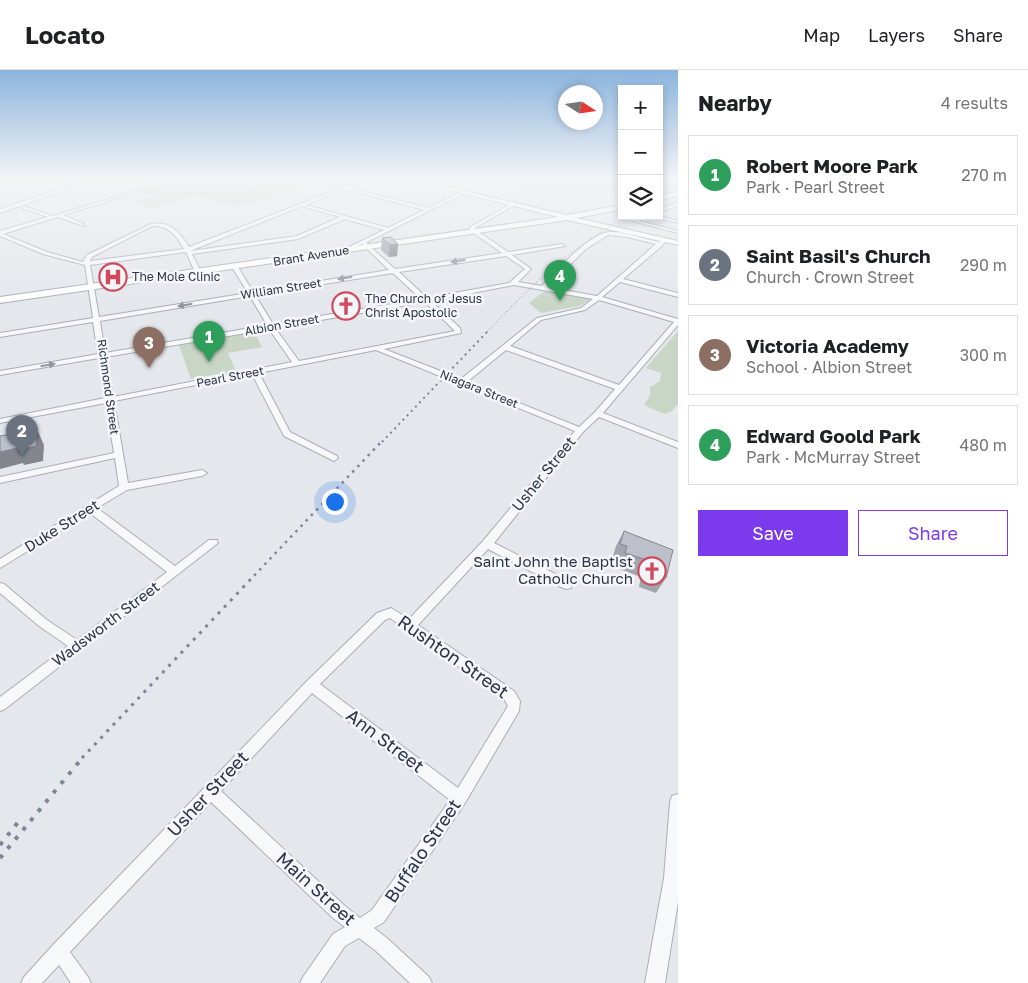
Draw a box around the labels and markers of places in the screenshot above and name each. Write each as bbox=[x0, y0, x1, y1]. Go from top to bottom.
pin: 4 bbox=[544, 260, 576, 301]
hospital icon: The Mole Clinic bbox=[98, 262, 128, 292]
place label: The Mole Clinic bbox=[132, 269, 221, 284]
church icon: The Church of Jesus Christ Apostolic bbox=[331, 291, 361, 321]
place label: The Church of Jesus Christ Apostolic bbox=[365, 291, 482, 320]
pin: 1 bbox=[193, 321, 225, 362]
pin: 3 bbox=[133, 327, 165, 368]
pin: 2 bbox=[6, 415, 38, 456]
place label: Saint John the Baptist Catholic Church bbox=[473, 552, 633, 587]
church icon: Saint John the Baptist Catholic Church bbox=[637, 556, 667, 586]

